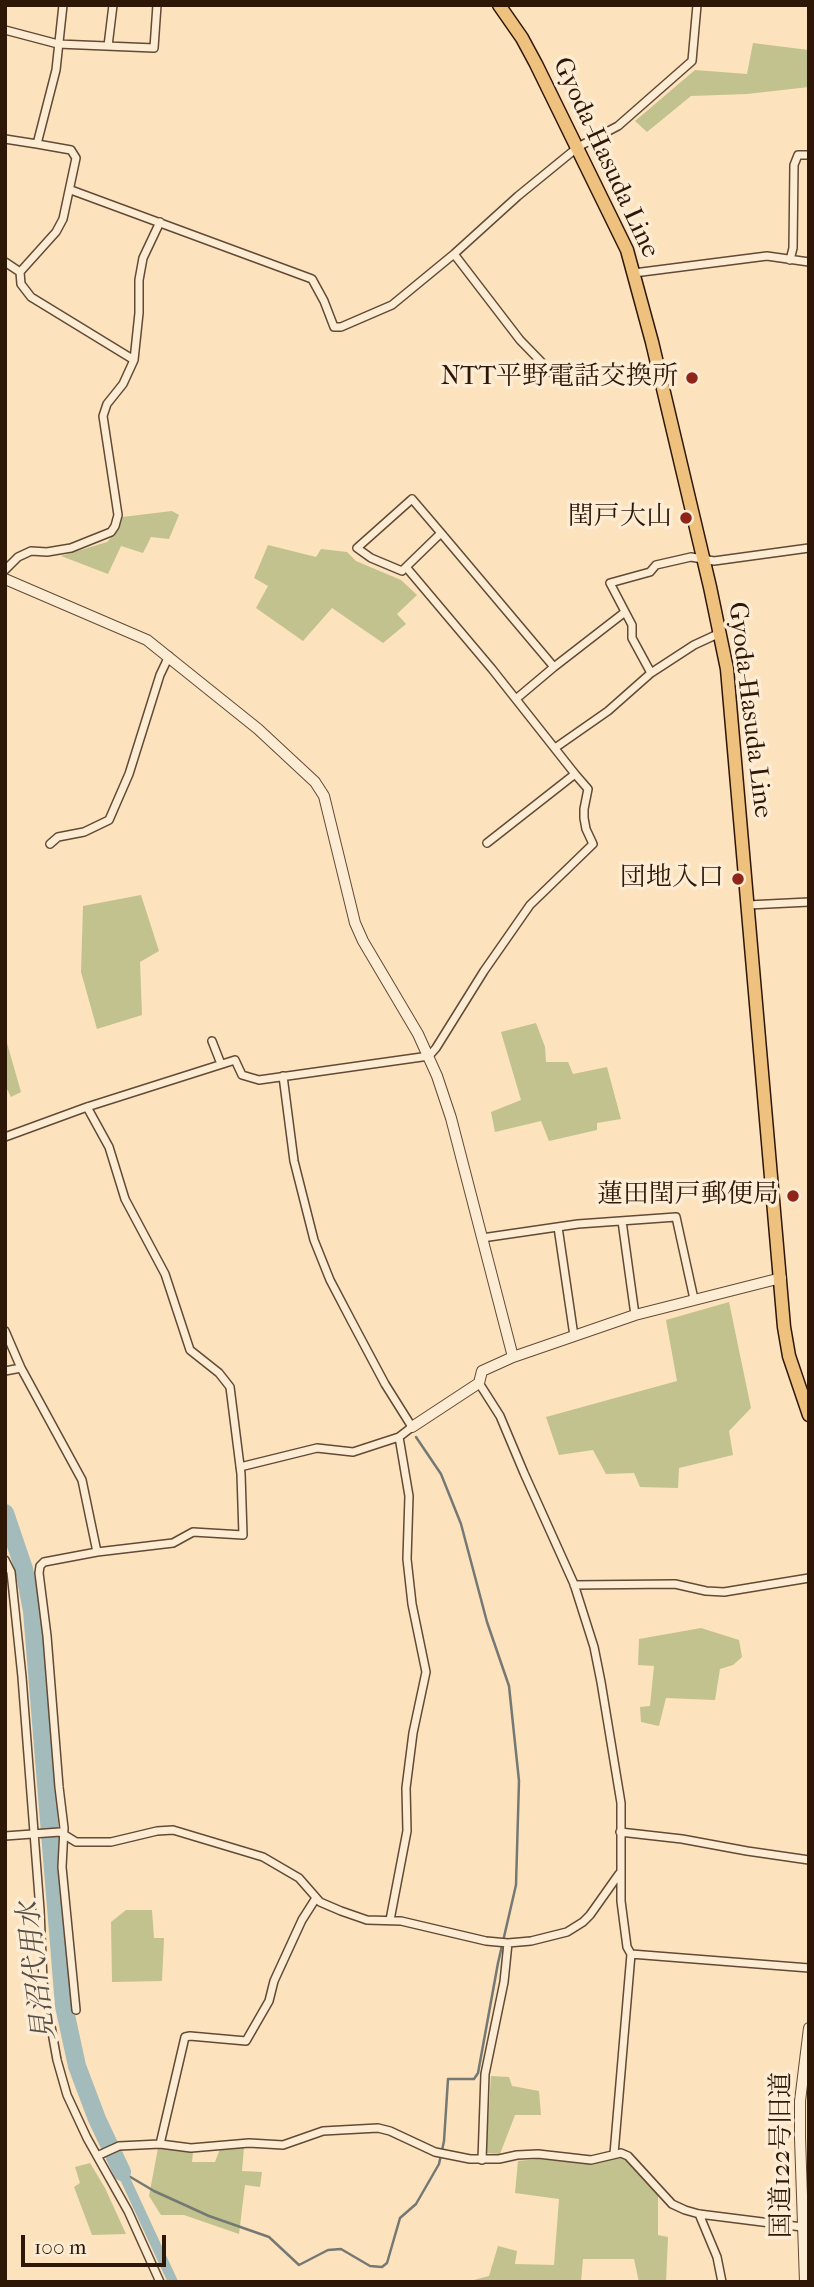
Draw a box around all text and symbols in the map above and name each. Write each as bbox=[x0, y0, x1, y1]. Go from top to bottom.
street label: Gyoda-Hasuda Line bbox=[545, 53, 665, 263]
place label: NTT平野電話交換所 bbox=[441, 362, 678, 394]
marker: NTT平野電話交換所 bbox=[684, 370, 700, 386]
place label: 閏戸大山 bbox=[568, 502, 672, 534]
marker: 閏戸大山 bbox=[678, 510, 694, 526]
street label: Gyoda-Hasuda Line bbox=[720, 600, 778, 820]
place label: 団地入口 bbox=[620, 863, 724, 895]
marker: 団地入口 bbox=[730, 871, 746, 887]
place label: 蓮田閏戸郵便局 bbox=[597, 1180, 779, 1212]
marker: 蓮田閏戸郵便局 bbox=[785, 1188, 801, 1204]
water label: 見沼代用水 bbox=[13, 1899, 63, 2043]
street label: 国道122号旧道 bbox=[767, 2072, 799, 2238]
scale bar bbox=[24, 2220, 170, 2264]
text: 100 m bbox=[34, 2235, 87, 2259]

